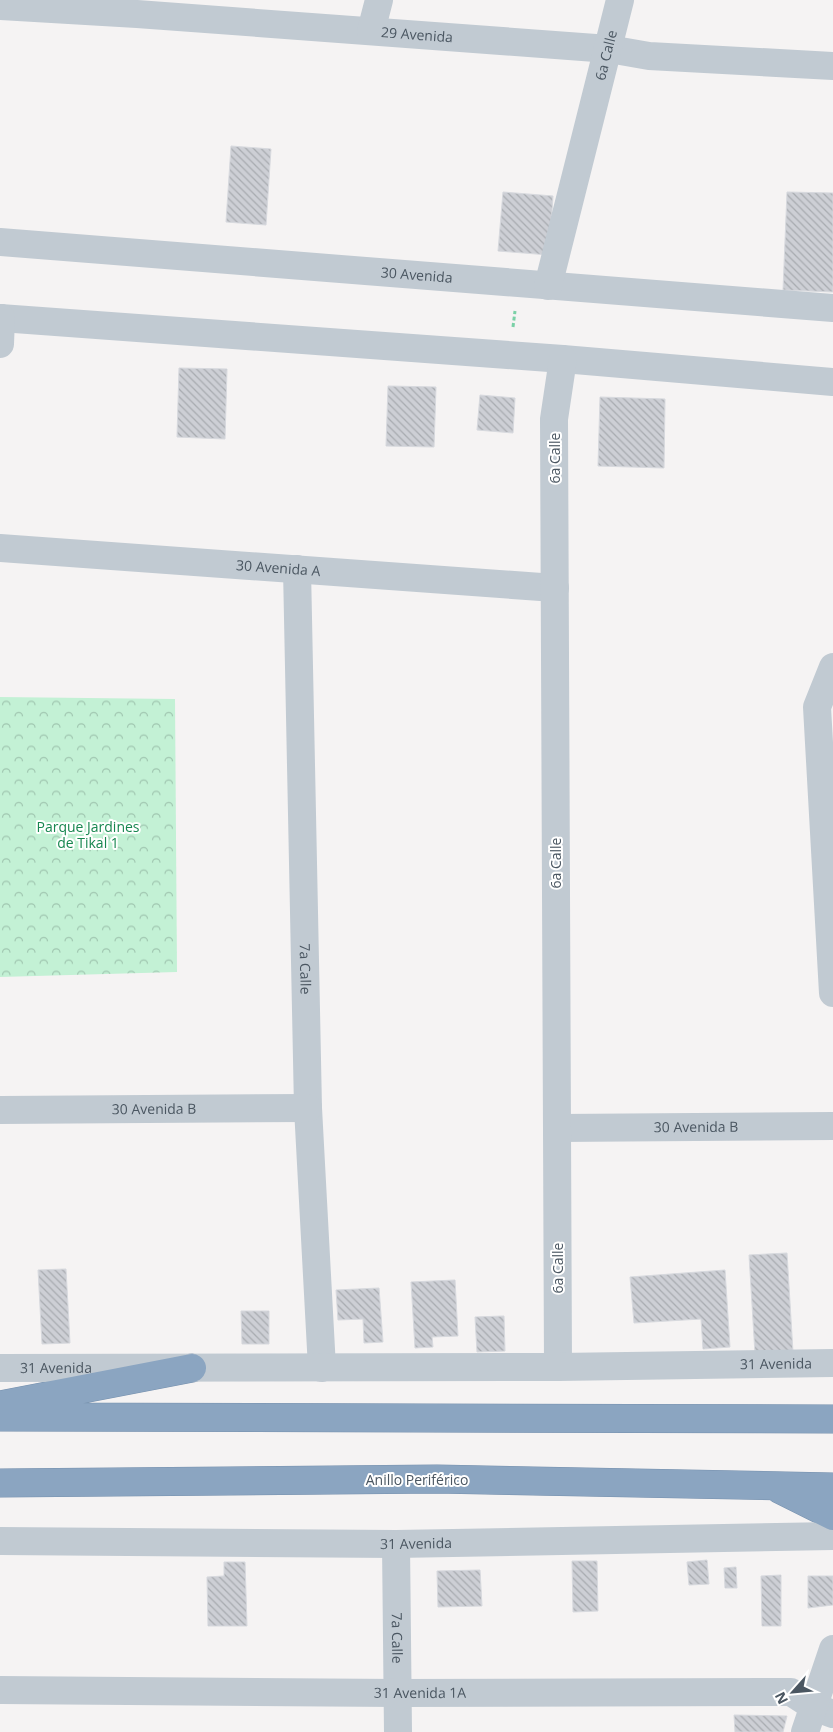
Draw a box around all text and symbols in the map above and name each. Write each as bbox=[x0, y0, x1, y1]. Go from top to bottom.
street label: 29 Avenida bbox=[380, 22, 454, 46]
street label: 6a Calle bbox=[590, 28, 621, 82]
street label: 30 Avenida bbox=[380, 262, 453, 287]
street label: 6a Calle bbox=[545, 432, 564, 483]
street label: 30 Avenida A bbox=[236, 555, 321, 580]
park label: Parque Jardines de Tikal 1 bbox=[36, 817, 140, 852]
street label: 6a Calle bbox=[546, 837, 565, 888]
street label: 7a Calle bbox=[296, 943, 316, 995]
street label: 30 Avenida B bbox=[112, 1099, 196, 1118]
street label: 30 Avenida B bbox=[654, 1117, 738, 1136]
street label: 6a Calle bbox=[548, 1242, 567, 1293]
street label: 31 Avenida bbox=[740, 1353, 812, 1373]
street label: 31 Avenida bbox=[20, 1358, 92, 1377]
street label: Anillo Periférico bbox=[366, 1470, 468, 1489]
street label: 31 Avenida bbox=[380, 1533, 452, 1553]
street label: 7a Calle bbox=[388, 1612, 407, 1664]
north arrow bbox=[768, 1667, 818, 1717]
street label: 31 Avenida 1A bbox=[374, 1683, 466, 1702]
text: N bbox=[770, 1689, 792, 1708]

